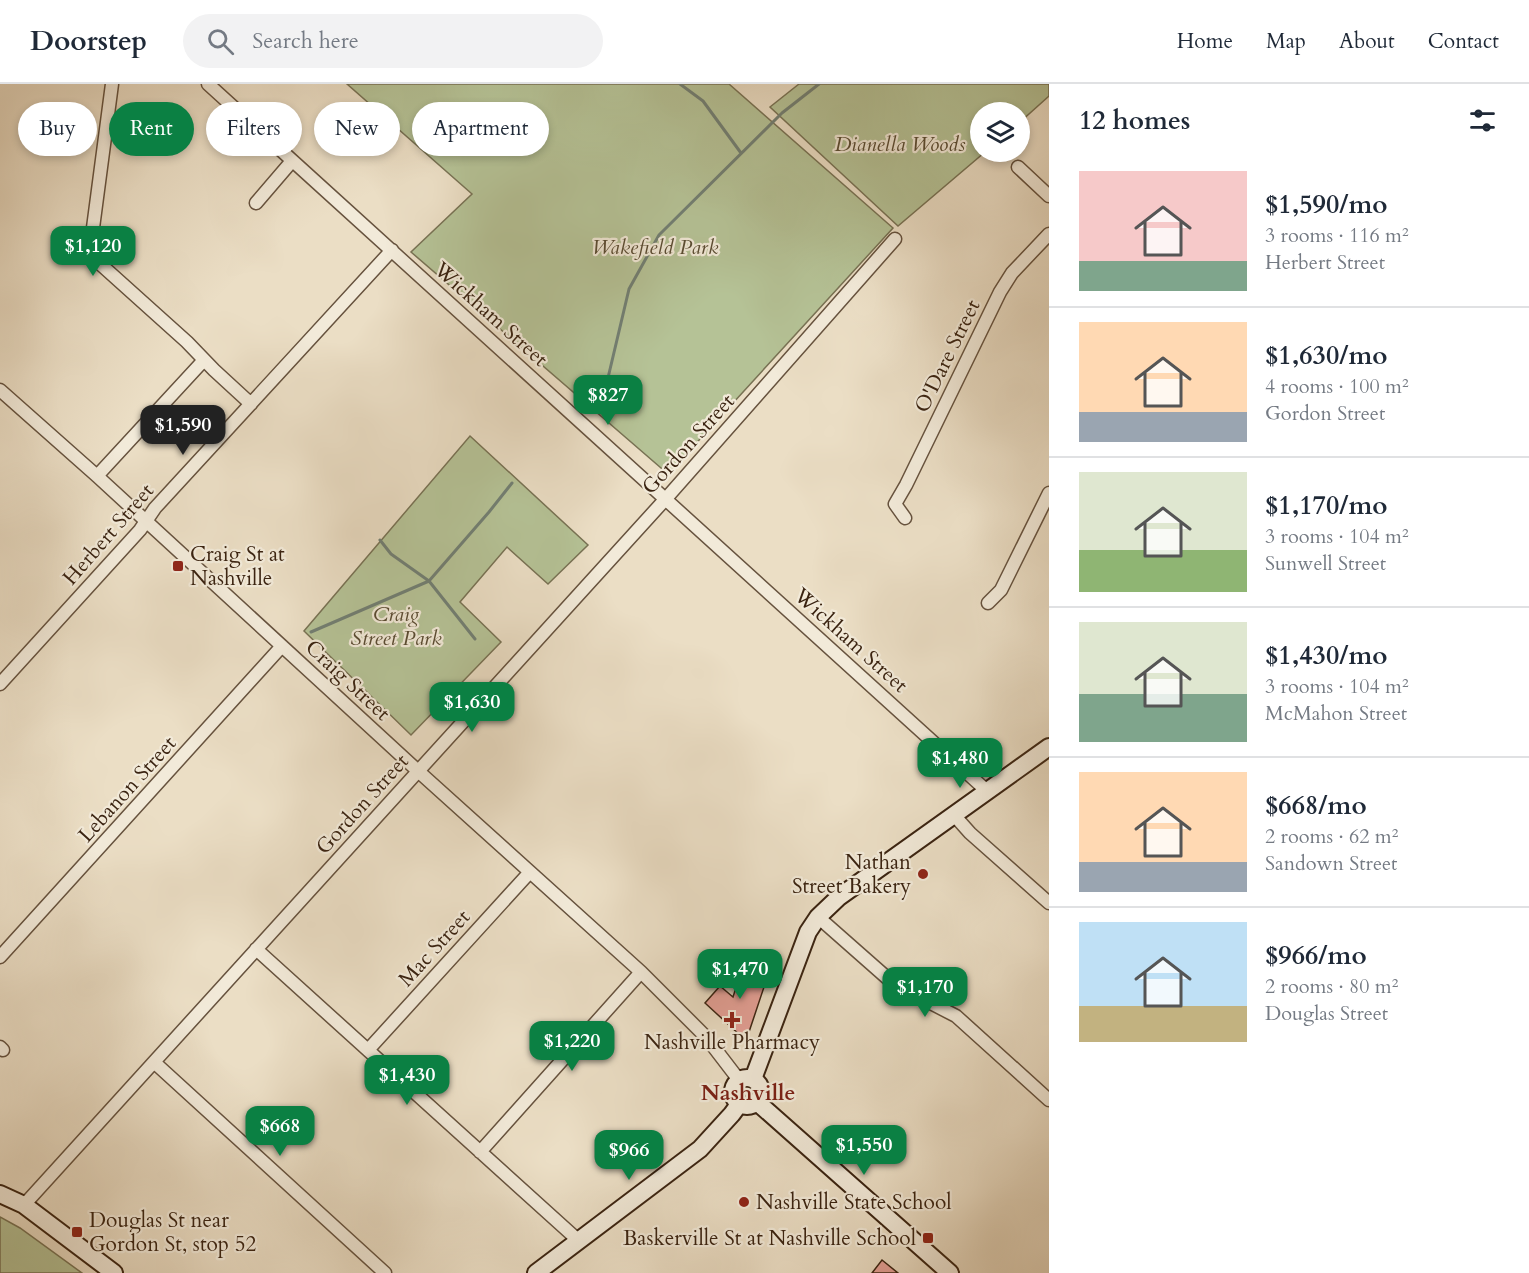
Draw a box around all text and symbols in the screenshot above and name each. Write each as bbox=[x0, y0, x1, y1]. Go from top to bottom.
search box bbox=[183, 14, 603, 68]
text: Doorstep bbox=[30, 22, 147, 60]
icon: search bbox=[204, 25, 237, 58]
text: Search here bbox=[252, 26, 359, 56]
text: Home bbox=[1177, 27, 1233, 56]
text: Map bbox=[1266, 27, 1306, 56]
text: About bbox=[1339, 27, 1395, 56]
text: Contact bbox=[1428, 27, 1499, 56]
chip: Buy bbox=[18, 102, 97, 156]
chip: Rent bbox=[109, 102, 194, 156]
chip: Filters bbox=[206, 102, 302, 156]
chip: New bbox=[314, 102, 400, 156]
chip: Apartment bbox=[412, 102, 549, 156]
map controls bbox=[970, 102, 1030, 162]
button: layers bbox=[970, 102, 1030, 162]
text: 12 homes bbox=[1079, 103, 1190, 138]
icon: filters bbox=[1466, 104, 1499, 137]
park label: Dianella Woods bbox=[834, 130, 966, 159]
text: $1,590/mo bbox=[1265, 187, 1388, 222]
icon: home bbox=[1127, 195, 1199, 267]
text: 3 rooms · 116 m² bbox=[1265, 222, 1409, 249]
pin: $1,120 bbox=[44, 226, 142, 277]
text: $1,120 bbox=[64, 232, 122, 259]
park label: Wakefield Park bbox=[592, 233, 719, 262]
text: Herbert Street bbox=[1265, 249, 1385, 276]
street label: Wickham Street bbox=[427, 255, 554, 374]
street label: O'Dare Street bbox=[908, 295, 987, 418]
text: $1,630/mo bbox=[1265, 338, 1388, 373]
icon: home bbox=[1127, 346, 1199, 418]
text: 4 rooms · 100 m² bbox=[1265, 373, 1409, 400]
pin: $827 bbox=[572, 375, 644, 426]
text: $827 bbox=[588, 381, 628, 408]
street label: Gordon Street bbox=[635, 387, 742, 501]
text: Gordon Street bbox=[1265, 400, 1385, 427]
pin: $1,590 bbox=[134, 405, 232, 456]
text: $1,590 bbox=[154, 411, 212, 438]
street label: Herbert Street bbox=[56, 477, 161, 591]
text: $1,170/mo bbox=[1265, 488, 1388, 523]
icon: home bbox=[1127, 496, 1199, 568]
text: 3 rooms · 104 m² bbox=[1265, 523, 1409, 550]
place label: Craig St at Nashville bbox=[190, 540, 285, 593]
text: Sunwell Street bbox=[1265, 550, 1386, 577]
marker: Craig St at Nashville bbox=[171, 559, 185, 573]
street label: Wickham Street bbox=[787, 581, 914, 700]
park label: Craig Street Park bbox=[350, 600, 442, 653]
street label: Craig Street bbox=[299, 633, 397, 728]
text: $1,430/mo bbox=[1265, 638, 1388, 673]
icon: home bbox=[1127, 646, 1199, 718]
text: 3 rooms · 104 m² bbox=[1265, 673, 1409, 700]
pin: $1,630 bbox=[423, 682, 521, 733]
text: $1,630 bbox=[443, 688, 501, 715]
text: McMahon Street bbox=[1265, 700, 1407, 727]
street label: Lebanon Street bbox=[72, 730, 183, 849]
pin: $1,480 bbox=[911, 738, 1009, 789]
text: $1,480 bbox=[931, 744, 989, 771]
street label: Gordon Street bbox=[309, 747, 416, 861]
text: $668/mo bbox=[1265, 788, 1367, 823]
icon: home bbox=[1127, 796, 1199, 868]
text: 2 rooms · 62 m² bbox=[1265, 823, 1398, 850]
place label: Nathan Street Bakery bbox=[792, 848, 911, 901]
text: Sandown Street bbox=[1265, 850, 1397, 877]
marker: Nathan Street Bakery bbox=[916, 867, 930, 881]
street label: Mac Street bbox=[392, 903, 477, 993]
text: $966/mo bbox=[1265, 938, 1367, 973]
icon: home bbox=[1127, 946, 1199, 1018]
pin: $1,470 bbox=[691, 949, 789, 1000]
text: $1,470 bbox=[711, 955, 769, 982]
pin: $1,170 bbox=[876, 967, 974, 1018]
text: $1,170 bbox=[896, 973, 954, 1000]
text: 2 rooms · 80 m² bbox=[1265, 973, 1398, 1000]
text: Douglas Street bbox=[1265, 1000, 1388, 1027]
marker: Nashville Pharmacy bbox=[725, 1013, 739, 1027]
pin: $1,220 bbox=[523, 1021, 621, 1072]
text: $1,220 bbox=[543, 1027, 601, 1054]
place label: Nashville Pharmacy bbox=[644, 1028, 820, 1057]
pin: $1,430 bbox=[358, 1055, 456, 1106]
text: $1,430 bbox=[378, 1061, 436, 1088]
district label: Nashville bbox=[701, 1078, 795, 1108]
pin: $668 bbox=[244, 1106, 316, 1157]
text: $668 bbox=[260, 1112, 300, 1139]
pin: $1,550 bbox=[815, 1125, 913, 1176]
pin: $966 bbox=[593, 1130, 665, 1181]
text: $1,550 bbox=[835, 1131, 893, 1158]
text: $966 bbox=[609, 1136, 649, 1163]
place label: Nashville State School bbox=[756, 1188, 952, 1217]
marker: Nashville State School bbox=[737, 1195, 751, 1209]
place label: Douglas St near Gordon St, stop 52 bbox=[89, 1206, 256, 1259]
place label: Baskerville St at Nashville School bbox=[623, 1224, 916, 1253]
marker: Douglas St near Gordon St, stop 52 bbox=[70, 1225, 84, 1239]
marker: Baskerville St at Nashville School bbox=[921, 1231, 935, 1245]

